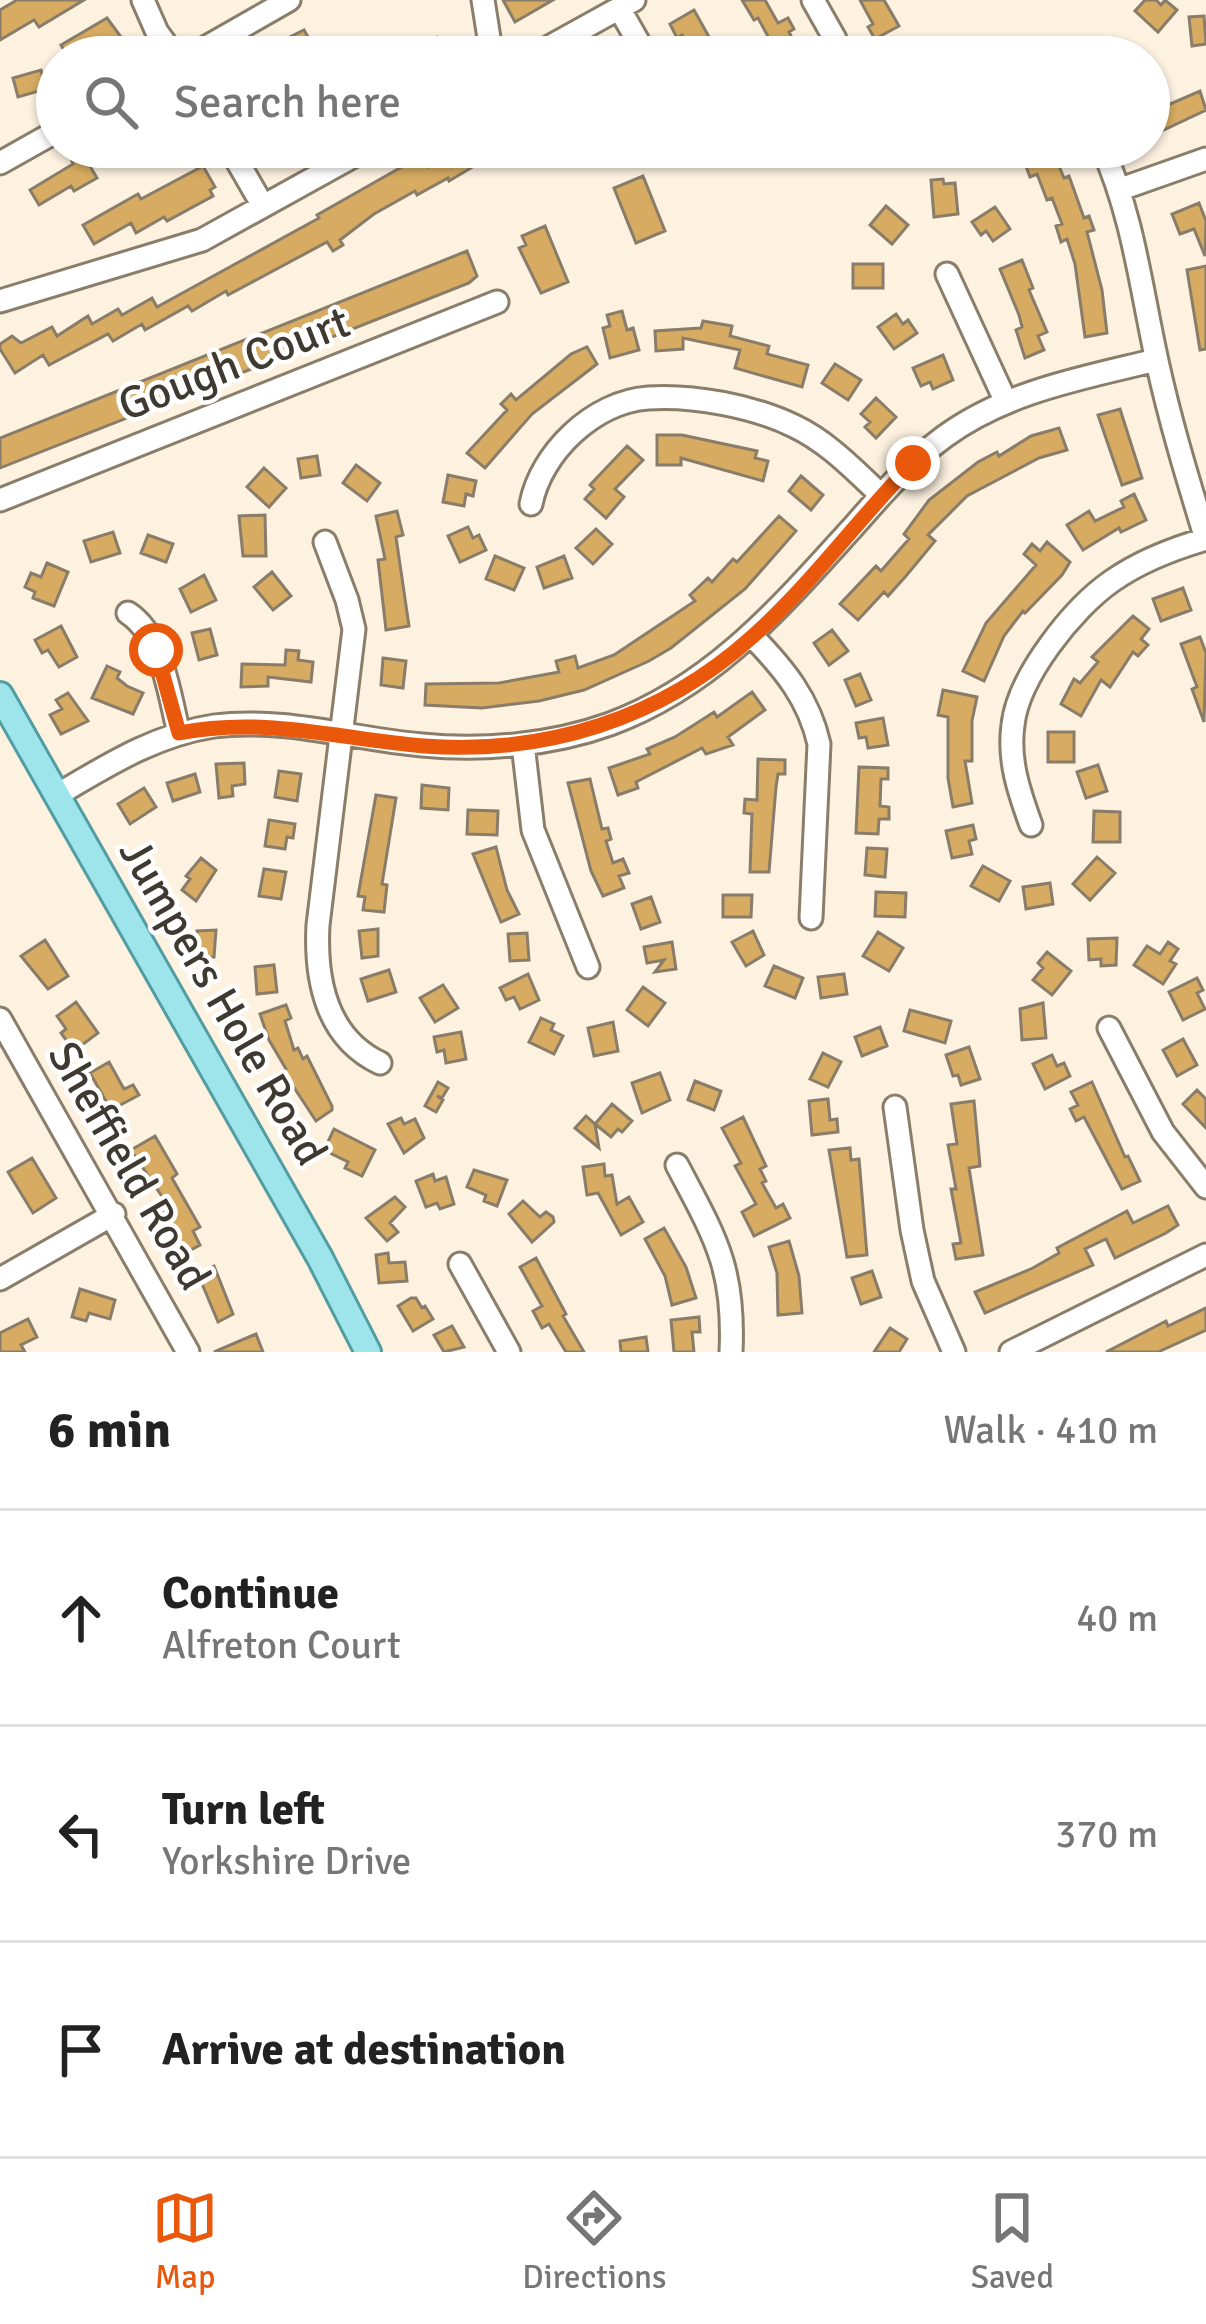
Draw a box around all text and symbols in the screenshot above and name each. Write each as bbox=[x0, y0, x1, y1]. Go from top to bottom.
search box bbox=[36, 36, 1170, 168]
icon: search bbox=[78, 69, 144, 135]
text: Search here bbox=[174, 75, 401, 130]
street label: Gough Court bbox=[111, 295, 357, 433]
route end bbox=[886, 436, 940, 490]
route start bbox=[129, 623, 183, 677]
street label: Jumpers Hole Road bbox=[107, 829, 339, 1175]
street label: Sheffield Road bbox=[36, 1032, 222, 1300]
text: 6 min bbox=[48, 1399, 171, 1462]
text: Walk · 410 m bbox=[944, 1406, 1158, 1454]
text: Continue bbox=[162, 1566, 339, 1621]
icon: ahead bbox=[48, 1585, 114, 1651]
text: 40 m bbox=[1076, 1594, 1158, 1642]
text: Alfreton Court bbox=[162, 1621, 401, 1669]
text: Turn left bbox=[162, 1782, 325, 1837]
icon: left bbox=[48, 1801, 114, 1867]
text: 370 m bbox=[1055, 1810, 1158, 1858]
text: Yorkshire Drive bbox=[162, 1837, 411, 1885]
icon: arrive bbox=[48, 2017, 114, 2083]
text: Arrive at destination bbox=[162, 2022, 566, 2077]
tab: Map bbox=[152, 2185, 218, 2298]
tab: Directions bbox=[522, 2185, 667, 2298]
tab: Saved bbox=[971, 2185, 1054, 2298]

